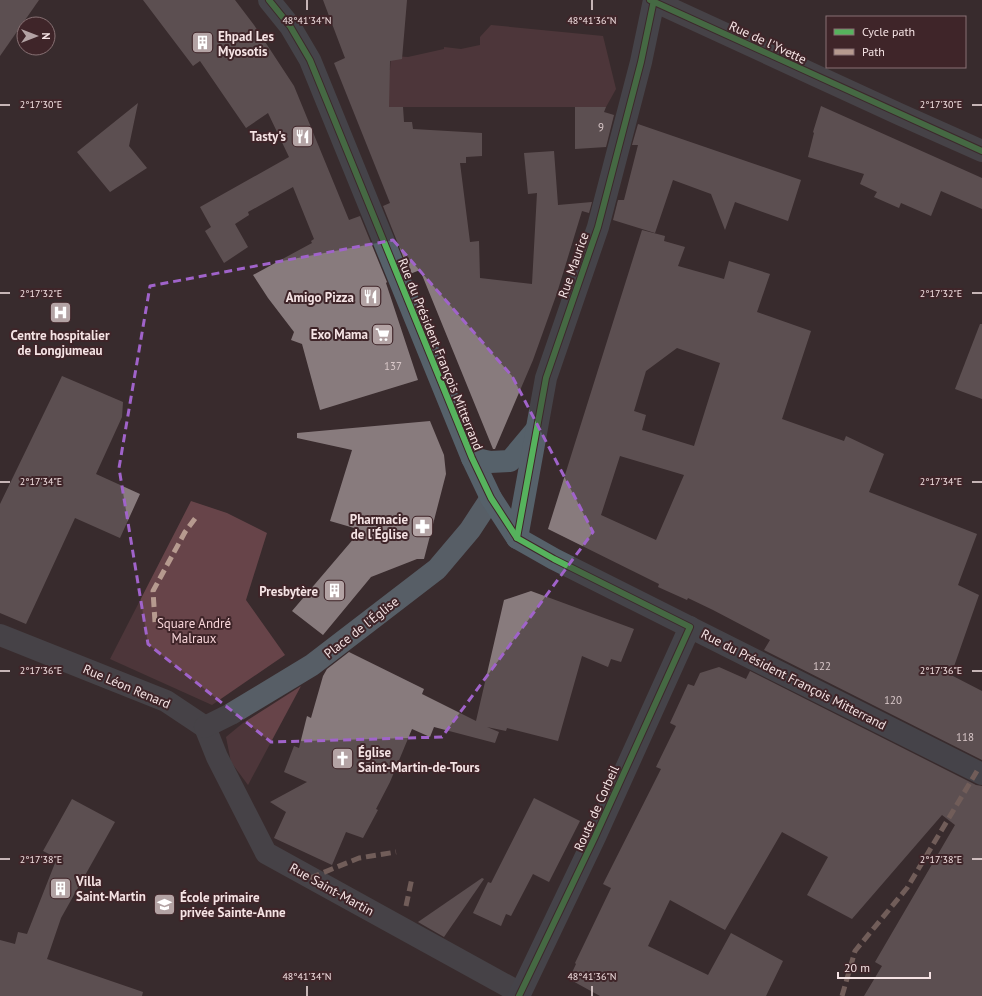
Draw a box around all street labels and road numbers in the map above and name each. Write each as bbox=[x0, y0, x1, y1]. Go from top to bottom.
street label: Rue de l'Yvette bbox=[726, 17, 809, 68]
street label: Rue Maurice bbox=[554, 230, 593, 300]
street label: Rue du Président François Mitterrand bbox=[394, 256, 487, 453]
street label: Place de l'Église bbox=[321, 593, 402, 662]
street label: Rue du Président François Mitterrand bbox=[698, 625, 889, 734]
street label: Rue Léon Renard bbox=[81, 660, 173, 713]
street label: Route de Corbeil bbox=[570, 763, 623, 854]
street label: Rue Saint-Martin bbox=[287, 859, 377, 920]

